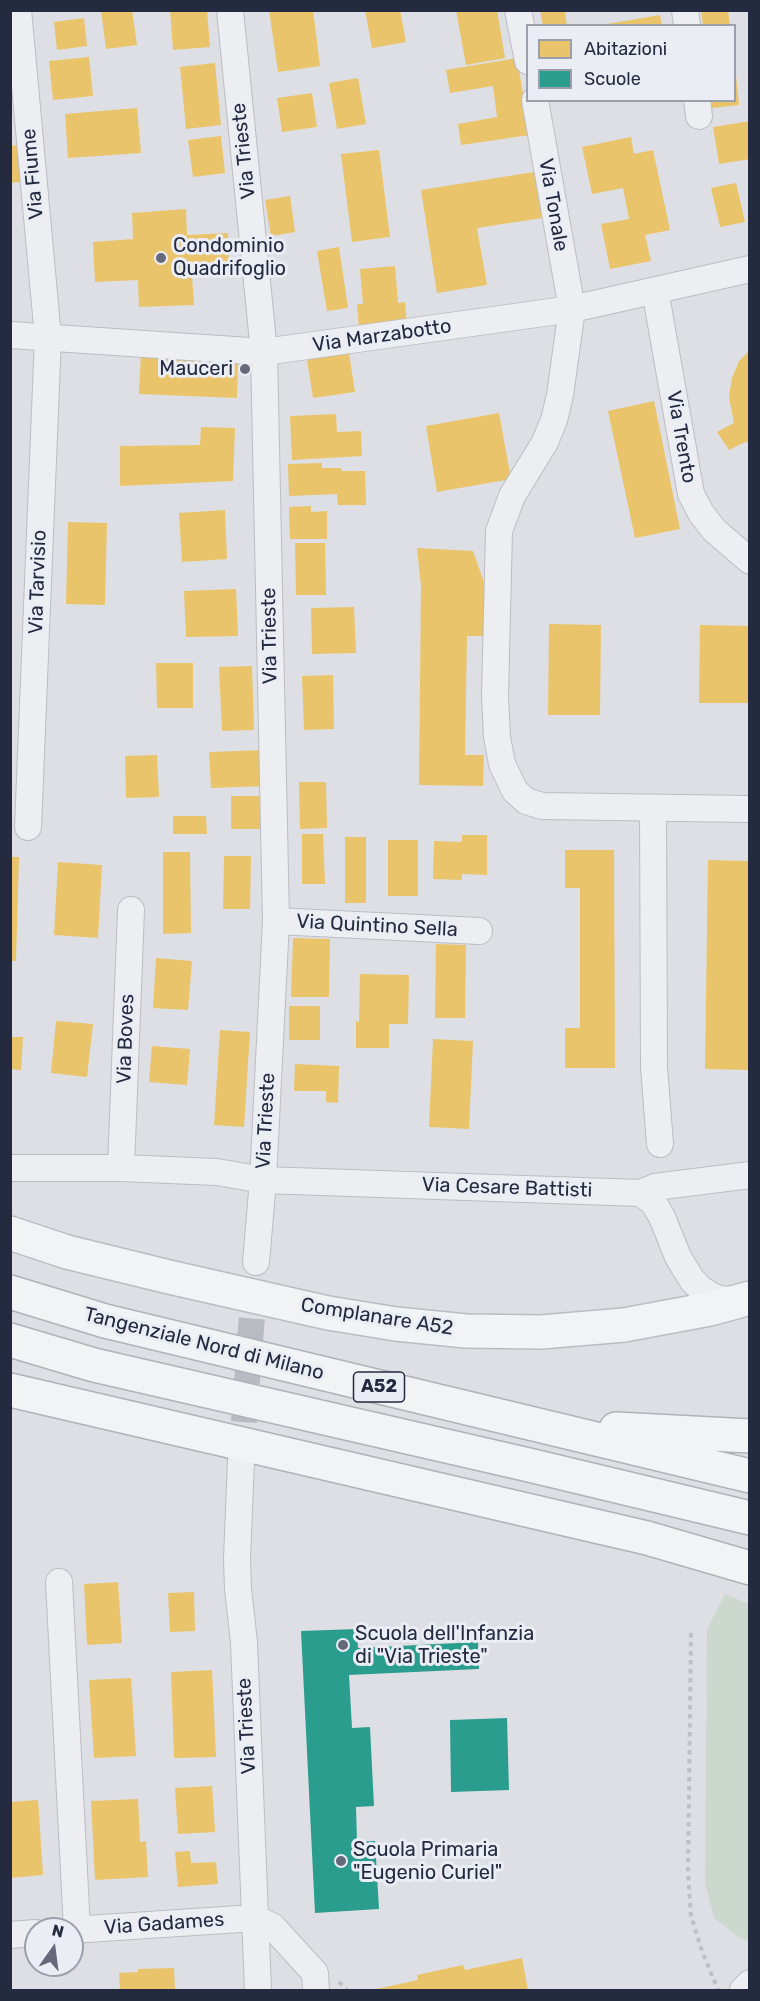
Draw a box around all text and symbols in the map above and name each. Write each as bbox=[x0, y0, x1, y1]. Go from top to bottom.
legend bbox=[526, 24, 736, 102]
text: Abitazioni bbox=[584, 38, 667, 60]
text: Scuole bbox=[584, 68, 641, 90]
street label: Via Trieste bbox=[227, 102, 261, 200]
street label: Via Fiume bbox=[17, 127, 49, 221]
street label: Via Tonale bbox=[533, 157, 573, 253]
place label: Condominio Quadrifoglio bbox=[173, 234, 286, 281]
marker: Condominio Quadrifoglio bbox=[154, 251, 168, 265]
street label: Via Marzabotto bbox=[311, 314, 453, 358]
place label: Mauceri bbox=[159, 357, 233, 381]
marker: Mauceri bbox=[238, 362, 252, 376]
street label: Via Trento bbox=[661, 389, 701, 485]
street label: Via Tarvisio bbox=[24, 529, 52, 635]
street label: Via Trieste bbox=[257, 587, 283, 685]
street label: Via Quintino Sella bbox=[296, 910, 458, 942]
street label: Via Boves bbox=[112, 993, 140, 1085]
street label: Via Trieste bbox=[251, 1072, 281, 1170]
street label: Via Cesare Battisti bbox=[421, 1173, 593, 1203]
street label: Complanare A52 bbox=[299, 1293, 455, 1341]
street label: Tangenziale Nord di Milano bbox=[81, 1303, 327, 1385]
road number: A52 bbox=[354, 1372, 404, 1402]
place label: Scuola dell'Infanzia di "Via Trieste" bbox=[355, 1622, 534, 1669]
marker: Scuola dell'Infanzia di "Via Trieste" bbox=[336, 1638, 350, 1652]
street label: Via Trieste bbox=[232, 1677, 262, 1775]
place label: Scuola Primaria "Eugenio Curiel" bbox=[353, 1838, 502, 1885]
marker: Scuola Primaria "Eugenio Curiel" bbox=[334, 1854, 348, 1868]
street label: Via Gadames bbox=[103, 1908, 225, 1940]
north arrow bbox=[24, 1917, 84, 1977]
text: N bbox=[50, 1920, 66, 1942]

